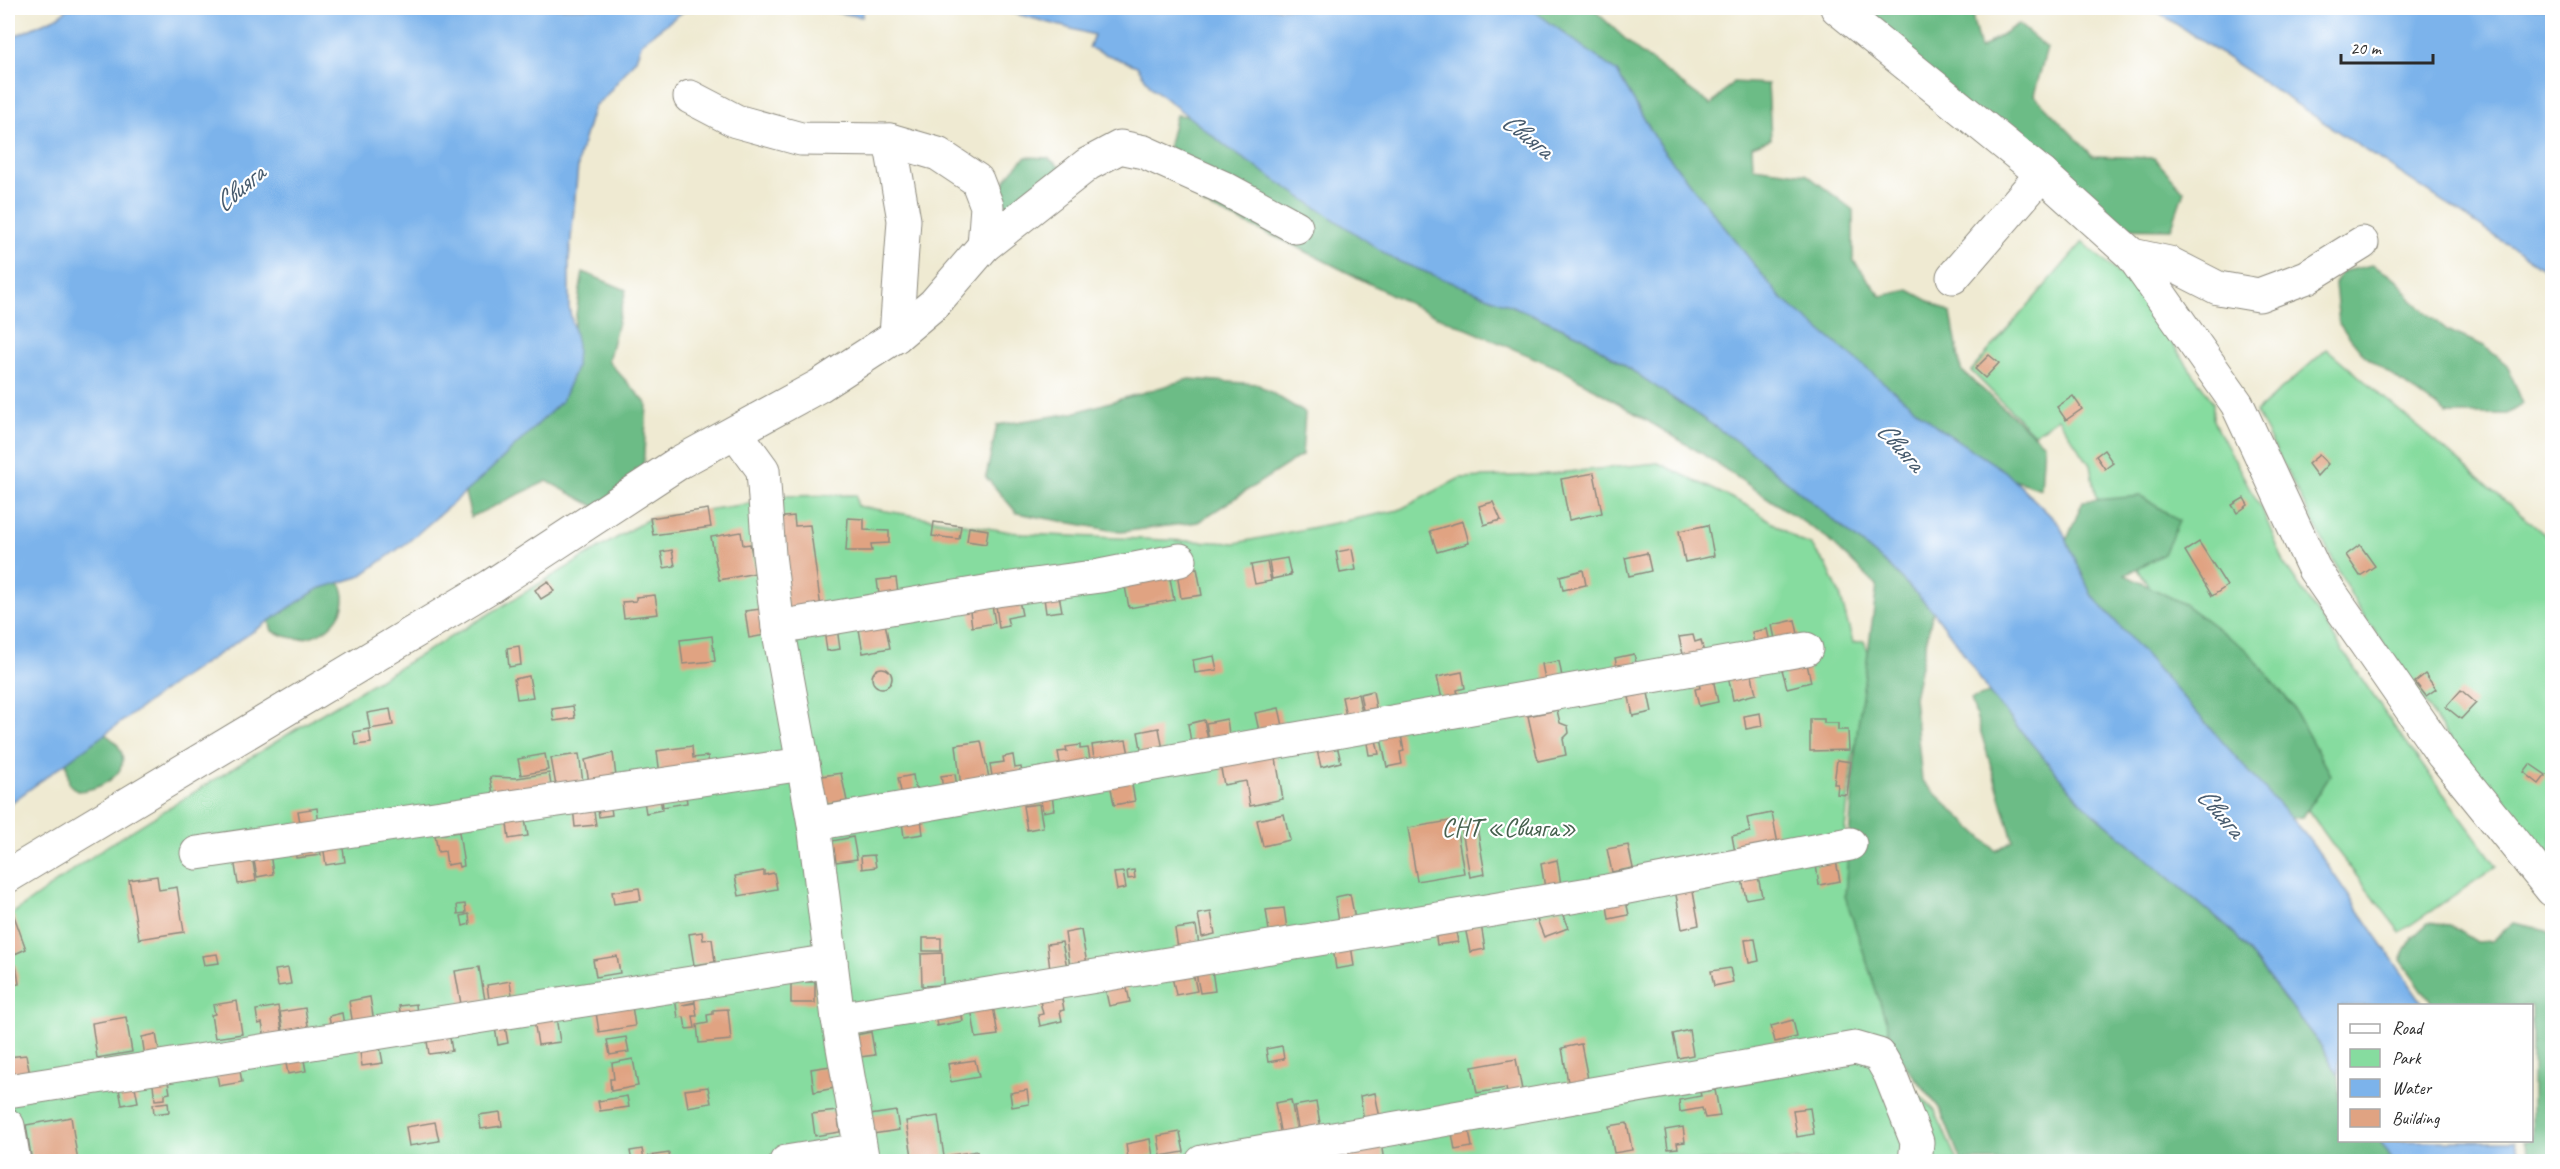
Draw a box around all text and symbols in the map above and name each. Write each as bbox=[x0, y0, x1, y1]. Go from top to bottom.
scale bar bbox=[2341, 27, 2432, 65]
text: 20 m bbox=[2350, 37, 2383, 59]
water label: Свияга bbox=[1495, 104, 1563, 168]
water label: Свияга bbox=[206, 155, 274, 219]
water label: Свияга bbox=[1869, 414, 1935, 481]
water label: Свияга bbox=[2190, 779, 2254, 847]
park label: СНТ «Свияга» bbox=[1441, 811, 1577, 844]
legend bbox=[2338, 1004, 2533, 1142]
text: Road bbox=[2392, 1017, 2425, 1039]
text: Park bbox=[2392, 1047, 2422, 1069]
text: Water bbox=[2392, 1077, 2433, 1099]
text: Building bbox=[2392, 1107, 2441, 1129]

